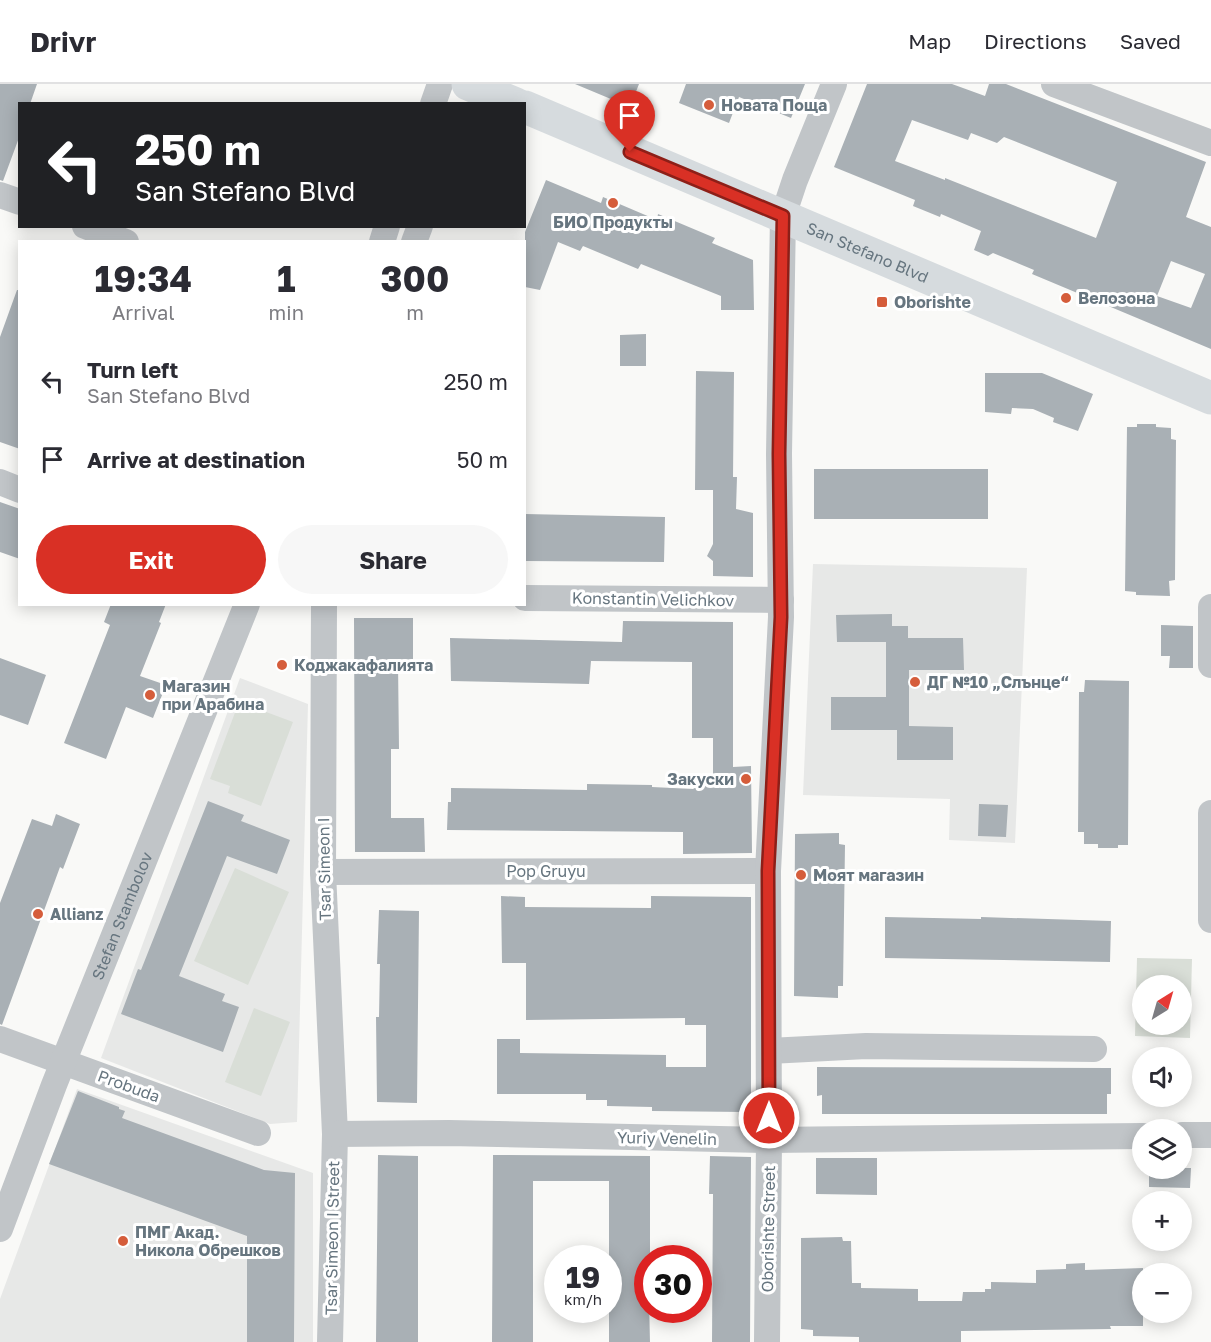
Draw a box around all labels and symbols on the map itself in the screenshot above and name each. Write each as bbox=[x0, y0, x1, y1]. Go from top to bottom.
pin bbox=[604, 90, 655, 152]
place label: Новата Поща bbox=[721, 95, 827, 115]
marker: Новата Поща bbox=[702, 98, 716, 112]
marker: БИО Продукты bbox=[606, 196, 620, 210]
place label: БИО Продукты bbox=[553, 212, 673, 232]
street label: San Stefano Blvd bbox=[803, 218, 932, 287]
place label: Велозона bbox=[1078, 288, 1155, 308]
marker: Велозона bbox=[1059, 291, 1073, 305]
place label: Oborishte bbox=[894, 292, 971, 312]
marker: Oborishte bbox=[875, 295, 889, 309]
street label: Konstantin Velichkov bbox=[572, 588, 734, 610]
place label: Коджакафалията bbox=[294, 655, 433, 675]
marker: Коджакафалията bbox=[275, 658, 289, 672]
place label: ДГ №10 „Слънце“ bbox=[927, 672, 1069, 692]
marker: ДГ №10 „Слънце“ bbox=[908, 675, 922, 689]
place label: Магазин при Арабина bbox=[162, 676, 264, 714]
marker: Магазин при Арабина bbox=[143, 688, 157, 702]
place label: Закуски bbox=[667, 769, 734, 789]
marker: Закуски bbox=[739, 772, 753, 786]
street label: Tsar Simeon I bbox=[313, 817, 335, 921]
street label: Stefan Stambolov bbox=[87, 849, 156, 983]
street label: Pop Gruyu bbox=[506, 861, 586, 881]
place label: Моят магазин bbox=[813, 865, 924, 885]
marker: Моят магазин bbox=[794, 868, 808, 882]
place label: Allianz bbox=[50, 904, 103, 924]
marker: Allianz bbox=[31, 907, 45, 921]
north arrow bbox=[1132, 975, 1192, 1035]
street label: Probuda bbox=[95, 1066, 163, 1106]
position arrow bbox=[737, 1086, 801, 1150]
street label: Yuriy Venelin bbox=[617, 1127, 717, 1149]
street label: Tsar Simeon I Street bbox=[321, 1161, 343, 1315]
street label: Oborishte Street bbox=[757, 1165, 779, 1293]
place label: ПМГ Акад. Никола Обрешков bbox=[135, 1222, 281, 1260]
marker: ПМГ Акад. Никола Обрешков bbox=[116, 1234, 130, 1248]
speed limit sign: 30 bbox=[634, 1245, 712, 1323]

